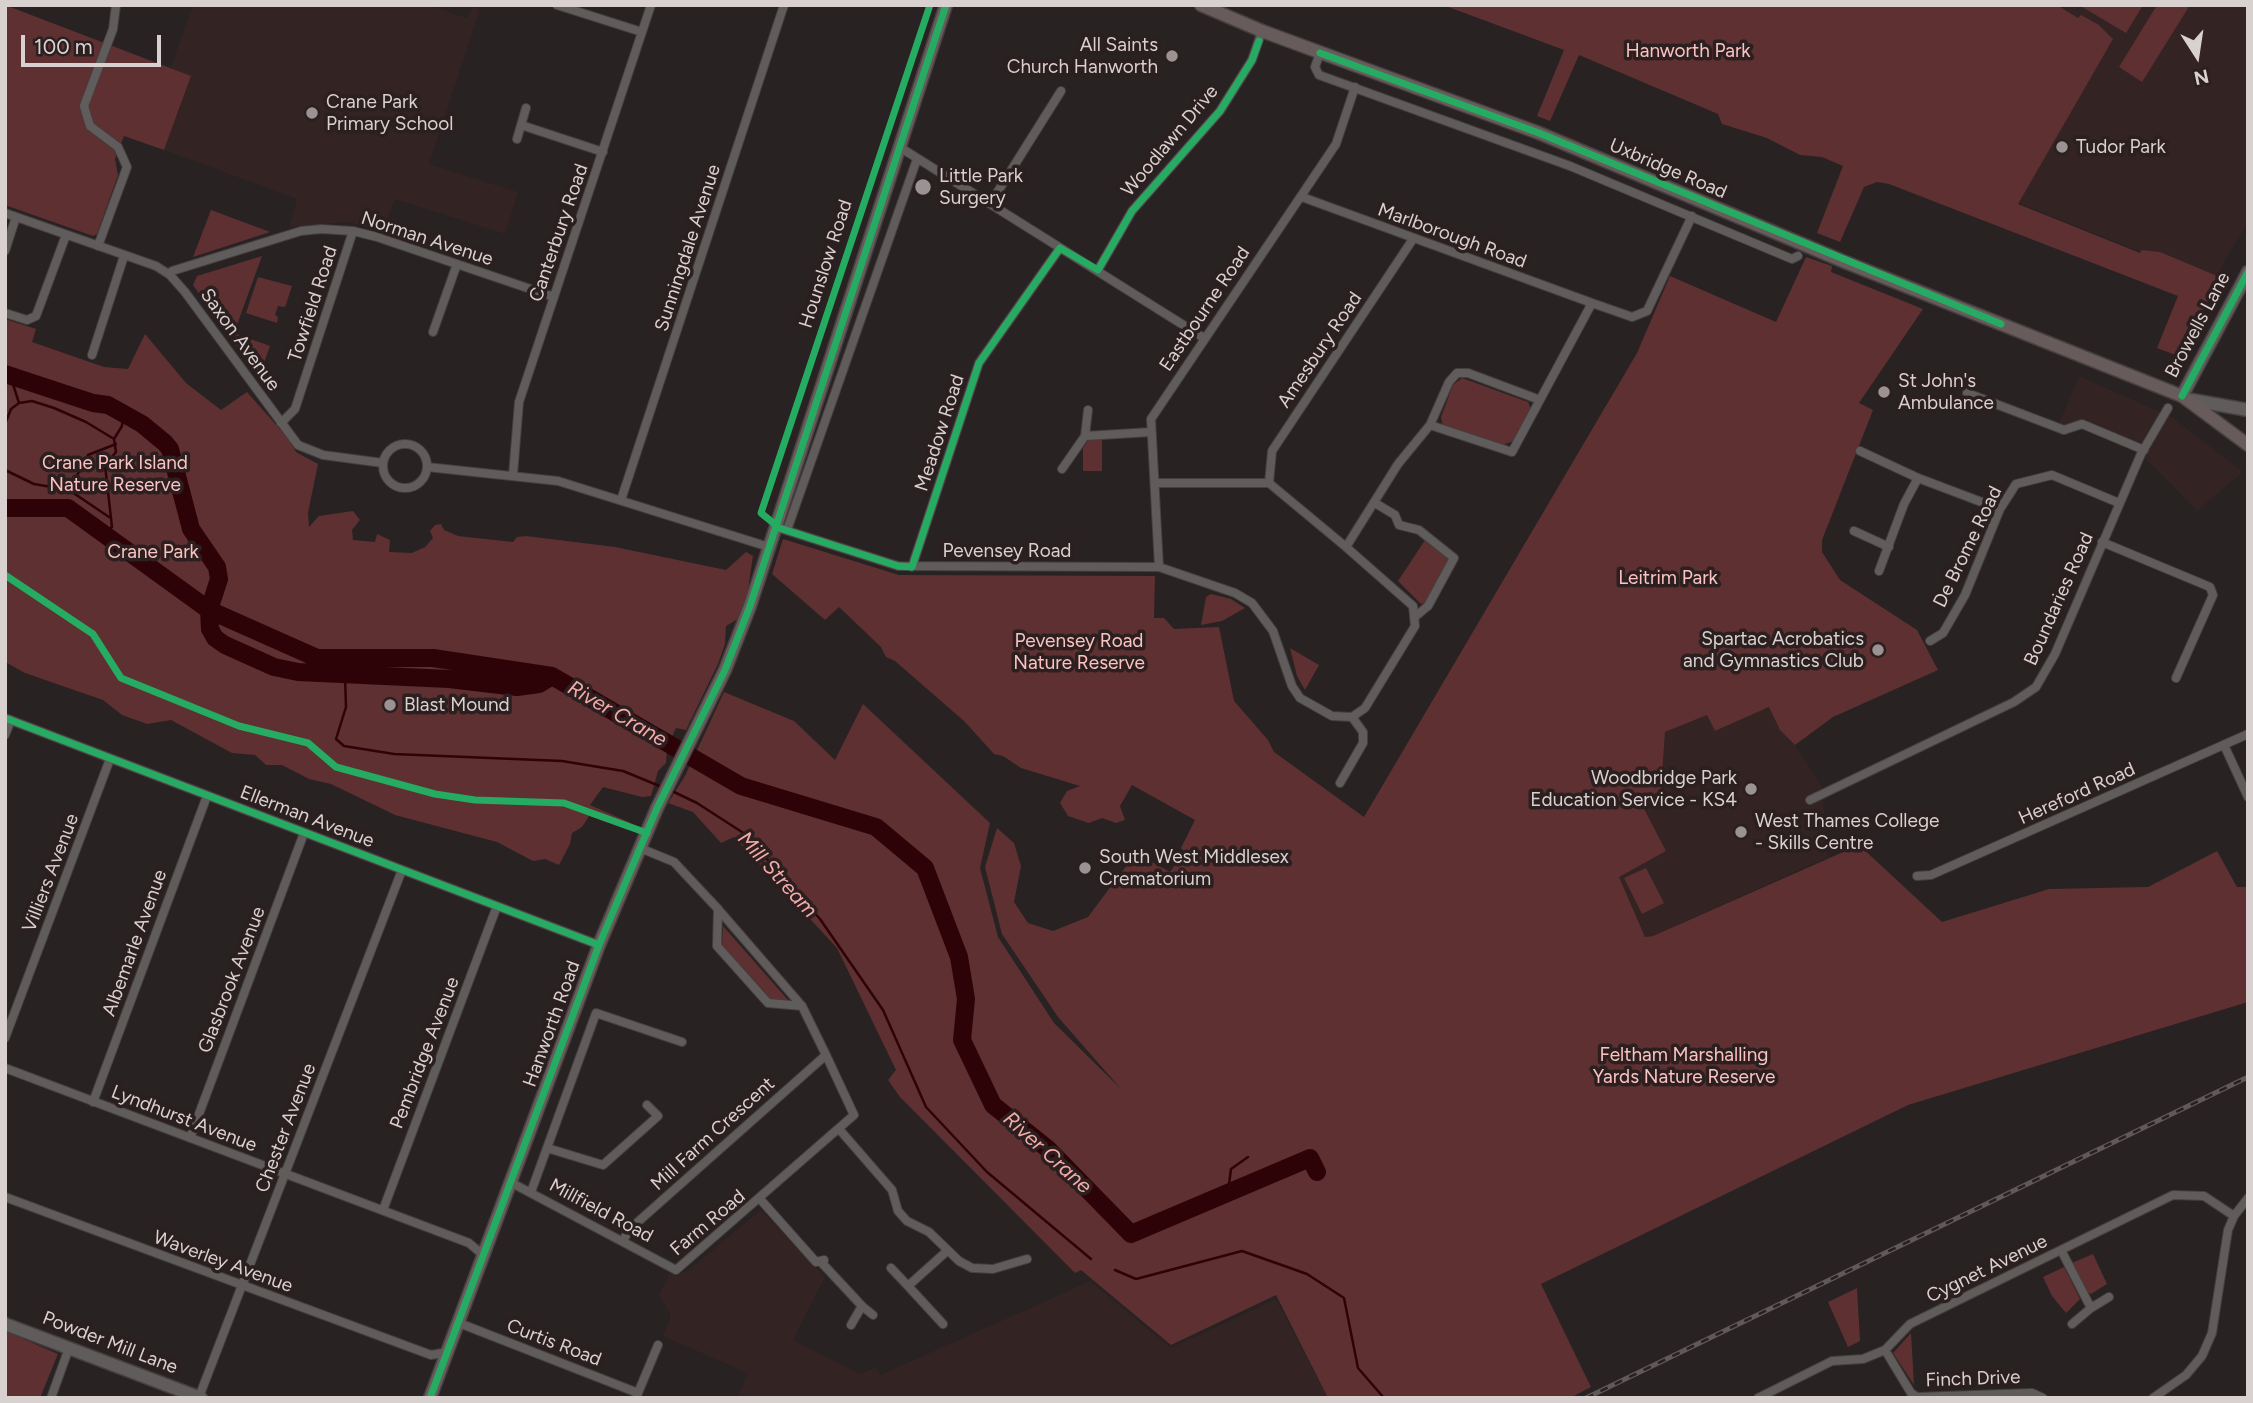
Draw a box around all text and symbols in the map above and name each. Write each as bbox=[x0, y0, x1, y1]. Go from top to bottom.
scale bar bbox=[24, 21, 164, 65]
north arrow bbox=[2162, 21, 2232, 91]
text: 100 m bbox=[34, 34, 93, 59]
place label: All Saints Church Hanworth bbox=[1007, 34, 1158, 78]
park label: Hanworth Park bbox=[1625, 40, 1751, 62]
marker: All Saints Church Hanworth bbox=[1164, 48, 1180, 64]
text: N bbox=[2192, 64, 2211, 90]
street label: Woodlawn Drive bbox=[1117, 81, 1223, 201]
place label: Crane Park Primary School bbox=[326, 91, 453, 135]
marker: Crane Park Primary School bbox=[304, 105, 320, 121]
street label: Uxbridge Road bbox=[1606, 134, 1730, 204]
place label: Tudor Park bbox=[2076, 136, 2166, 158]
marker: Tudor Park bbox=[2054, 139, 2070, 155]
street label: Canterbury Road bbox=[525, 161, 593, 305]
street label: Sunningdale Avenue bbox=[650, 162, 726, 334]
place label: Little Park Surgery bbox=[939, 165, 1023, 209]
marker: Little Park Surgery bbox=[913, 177, 933, 197]
street label: Hounslow Road bbox=[795, 197, 857, 331]
street label: Marlborough Road bbox=[1374, 198, 1530, 274]
street label: Norman Avenue bbox=[358, 207, 496, 271]
street label: Eastbourne Road bbox=[1155, 242, 1255, 376]
street label: Towfield Road bbox=[284, 243, 342, 365]
street label: Browells Lane bbox=[2161, 268, 2235, 382]
street label: Saxon Avenue bbox=[195, 284, 285, 396]
street label: Amesbury Road bbox=[1273, 288, 1367, 412]
place label: St John's Ambulance bbox=[1898, 370, 1994, 414]
street label: Meadow Road bbox=[910, 372, 970, 494]
marker: St John's Ambulance bbox=[1876, 384, 1892, 400]
park label: Crane Park Island Nature Reserve bbox=[42, 452, 188, 496]
street label: De Brome Road bbox=[1929, 483, 2007, 611]
street label: Boundaries Road bbox=[2019, 529, 2099, 669]
street label: Pevensey Road bbox=[943, 540, 1071, 562]
park label: Crane Park bbox=[107, 541, 199, 563]
park label: Leitrim Park bbox=[1618, 567, 1718, 589]
place label: Spartac Acrobatics and Gymnastics Club bbox=[1683, 628, 1864, 672]
park label: Pevensey Road Nature Reserve bbox=[1013, 630, 1145, 674]
marker: Spartac Acrobatics and Gymnastics Club bbox=[1870, 642, 1886, 658]
water label: River Crane bbox=[563, 675, 671, 753]
place label: Blast Mound bbox=[404, 694, 510, 716]
marker: Blast Mound bbox=[382, 697, 398, 713]
street label: Hereford Road bbox=[2015, 758, 2139, 830]
place label: Woodbridge Park Education Service - KS4 bbox=[1530, 767, 1737, 811]
street label: Ellerman Avenue bbox=[237, 781, 377, 853]
marker: Woodbridge Park Education Service - KS4 bbox=[1743, 781, 1759, 797]
place label: West Thames College - Skills Centre bbox=[1755, 810, 1939, 854]
street label: Villiers Avenue bbox=[18, 811, 84, 935]
marker: West Thames College - Skills Centre bbox=[1733, 824, 1749, 840]
water label: Mill Stream bbox=[732, 827, 822, 923]
place label: South West Middlesex Crematorium bbox=[1099, 846, 1289, 890]
marker: South West Middlesex Crematorium bbox=[1077, 860, 1093, 876]
street label: Albemarle Avenue bbox=[98, 867, 172, 1019]
street label: Glasbrook Avenue bbox=[194, 904, 270, 1056]
street label: Hanworth Road bbox=[519, 958, 585, 1090]
street label: Pembridge Avenue bbox=[386, 974, 464, 1132]
park label: Feltham Marshalling Yards Nature Reserve bbox=[1593, 1044, 1775, 1088]
street label: Chester Avenue bbox=[251, 1060, 321, 1196]
street label: Mill Farm Crescent bbox=[646, 1072, 780, 1196]
street label: Lyndhurst Avenue bbox=[108, 1081, 260, 1157]
water label: River Crane bbox=[998, 1107, 1096, 1199]
street label: Millfield Road bbox=[545, 1174, 657, 1248]
street label: Farm Road bbox=[666, 1185, 750, 1261]
street label: Waverley Avenue bbox=[150, 1226, 296, 1298]
street label: Cygnet Avenue bbox=[1923, 1230, 2051, 1308]
street label: Powder Mill Lane bbox=[39, 1307, 181, 1379]
street label: Curtis Road bbox=[503, 1315, 605, 1371]
street label: Finch Drive bbox=[1925, 1366, 2021, 1392]

